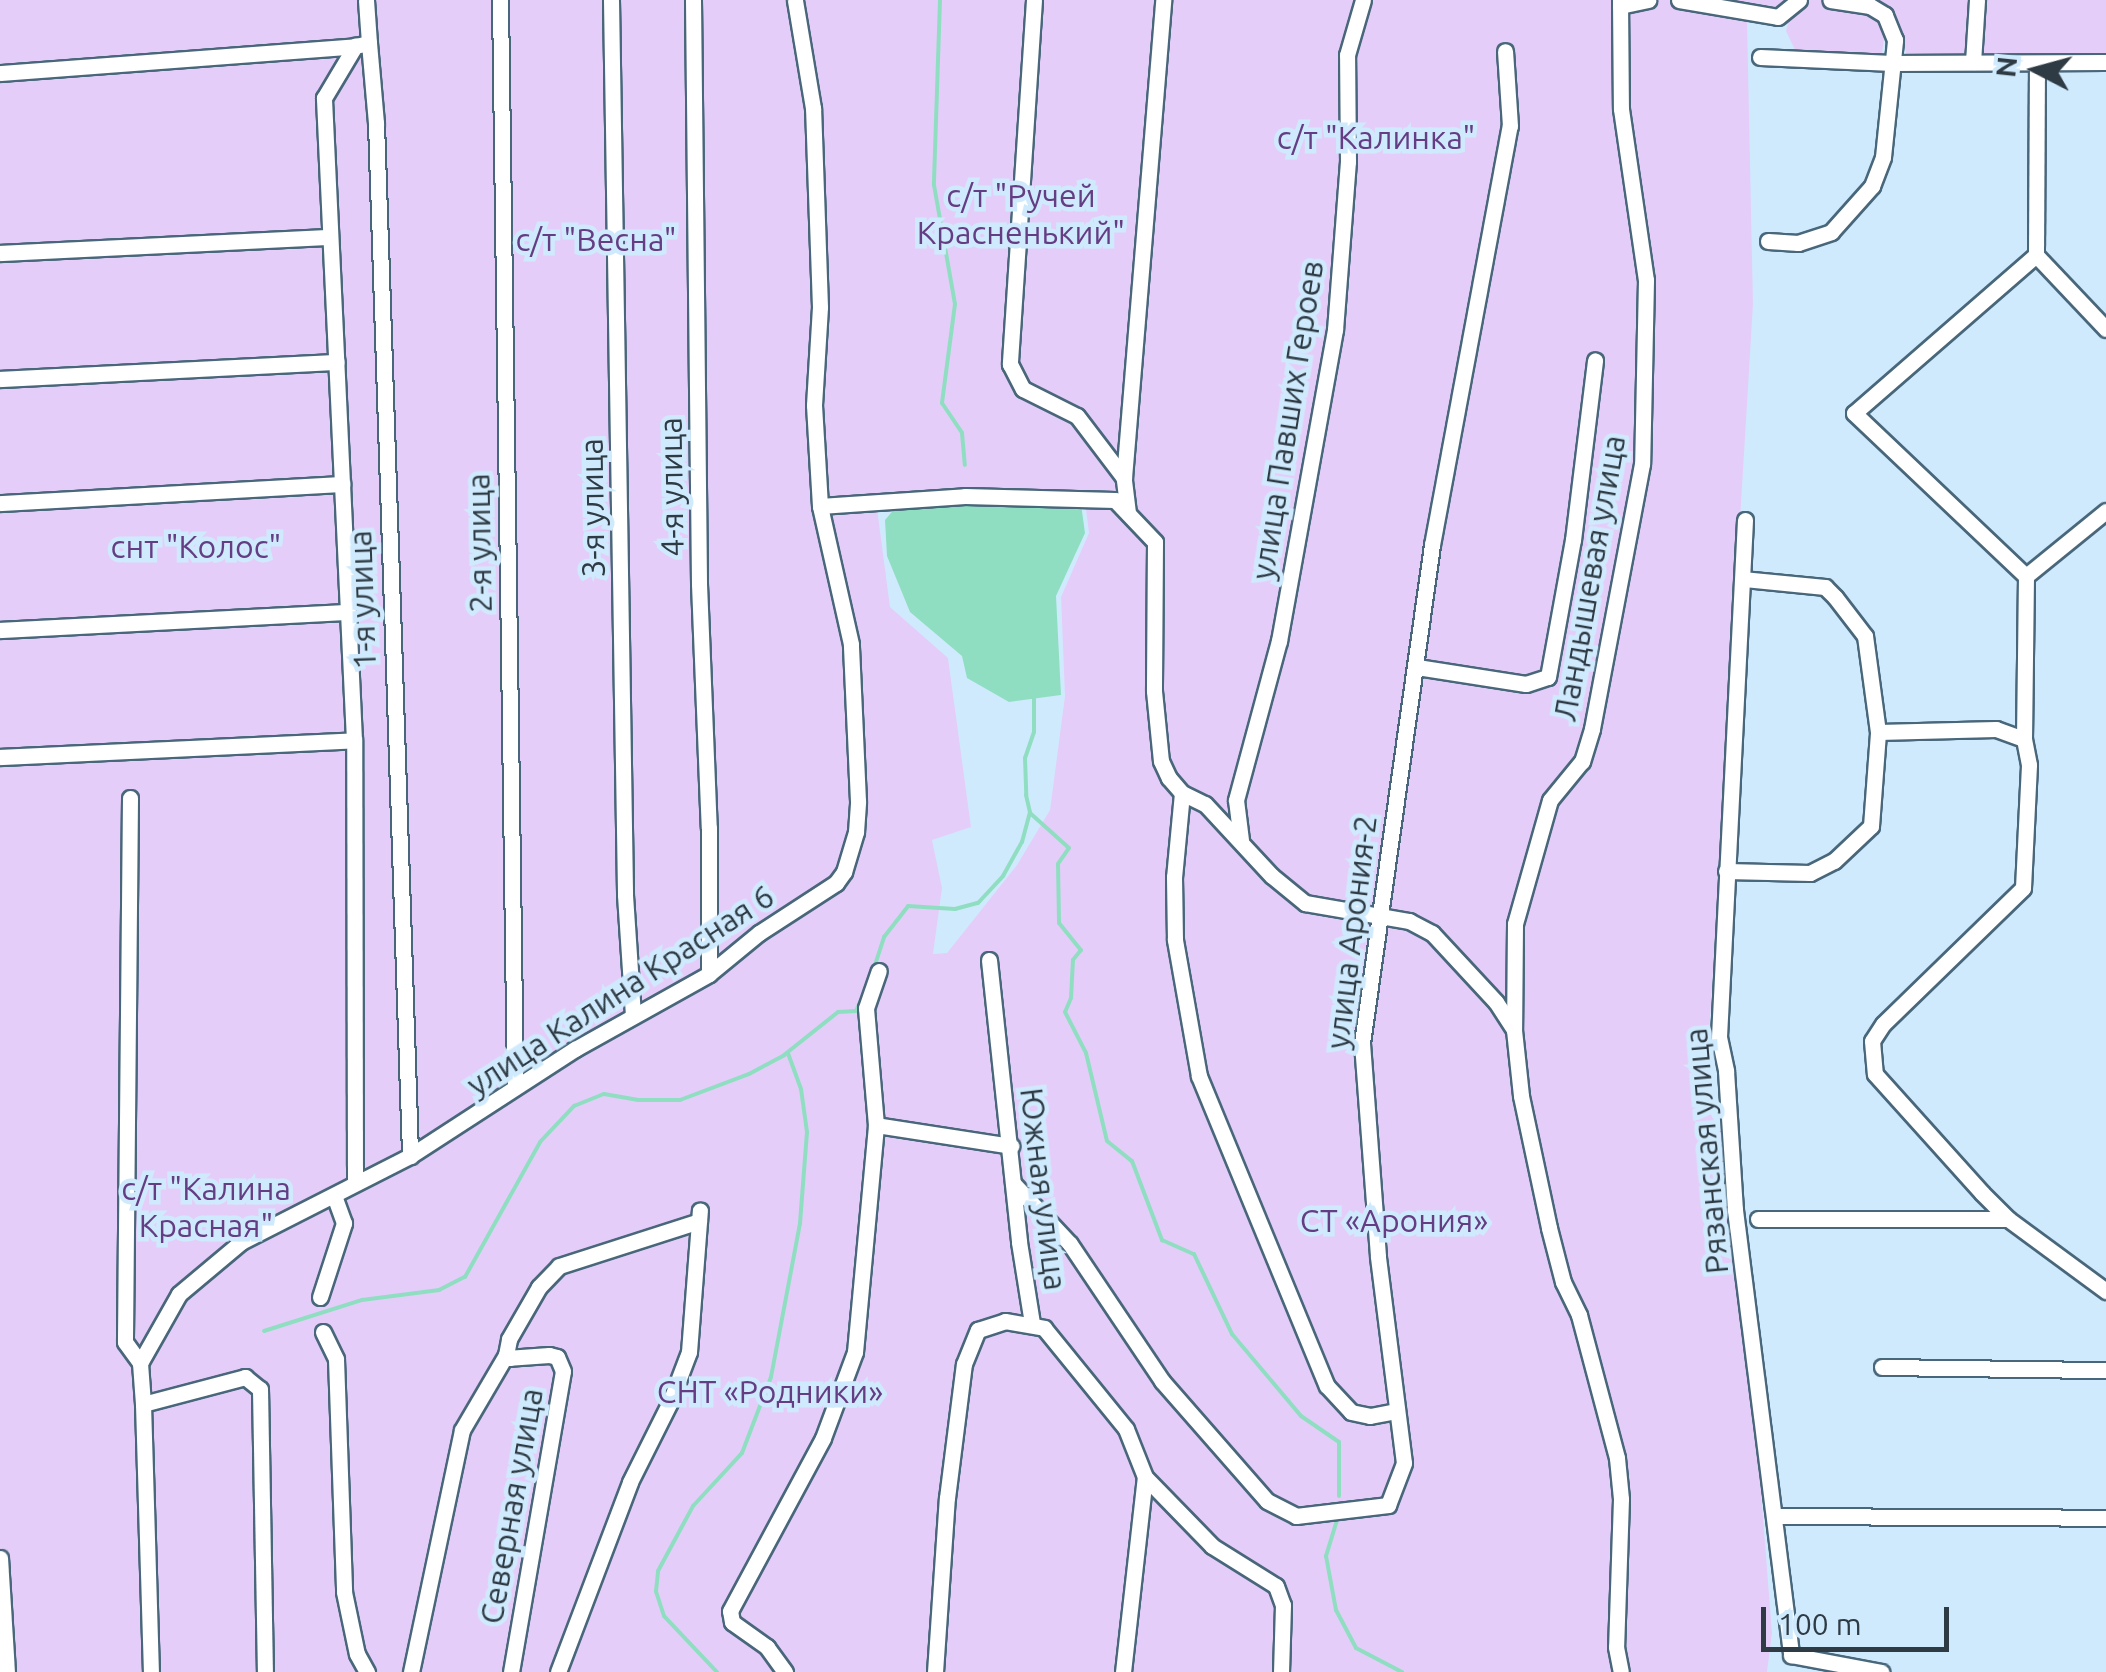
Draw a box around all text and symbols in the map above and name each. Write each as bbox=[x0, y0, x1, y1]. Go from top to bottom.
north arrow bbox=[1986, 20, 2086, 120]
text: N bbox=[1989, 55, 2022, 79]
park label: с/т "Калинка" bbox=[1277, 118, 1475, 156]
park label: с/т "Ручей Красненький" bbox=[917, 177, 1125, 252]
park label: с/т "Весна" bbox=[515, 220, 677, 258]
street label: улица Павших Героев bbox=[1243, 258, 1331, 582]
street label: 4-я улица bbox=[651, 417, 691, 557]
street label: Ландышевая улица bbox=[1545, 432, 1633, 724]
street label: 3-я улица bbox=[572, 438, 612, 578]
street label: 2-я улица bbox=[459, 473, 499, 613]
park label: снт "Колос" bbox=[111, 527, 281, 565]
street label: 1-я улица bbox=[340, 530, 384, 670]
street label: улица Арония-2 bbox=[1318, 813, 1384, 1051]
street label: улица Калина Красная 6 bbox=[459, 876, 781, 1104]
street label: Рязанская улица bbox=[1676, 1026, 1736, 1276]
street label: Южная улица bbox=[1013, 1086, 1075, 1292]
park label: с/т "Калина Красная" bbox=[121, 1170, 291, 1245]
park label: СТ «Арония» bbox=[1300, 1201, 1488, 1239]
park label: СНТ «Родники» bbox=[657, 1372, 883, 1410]
street label: Северная улица bbox=[471, 1385, 551, 1627]
scale bar bbox=[1766, 1587, 1954, 1649]
text: 100 m bbox=[1778, 1607, 1862, 1641]

